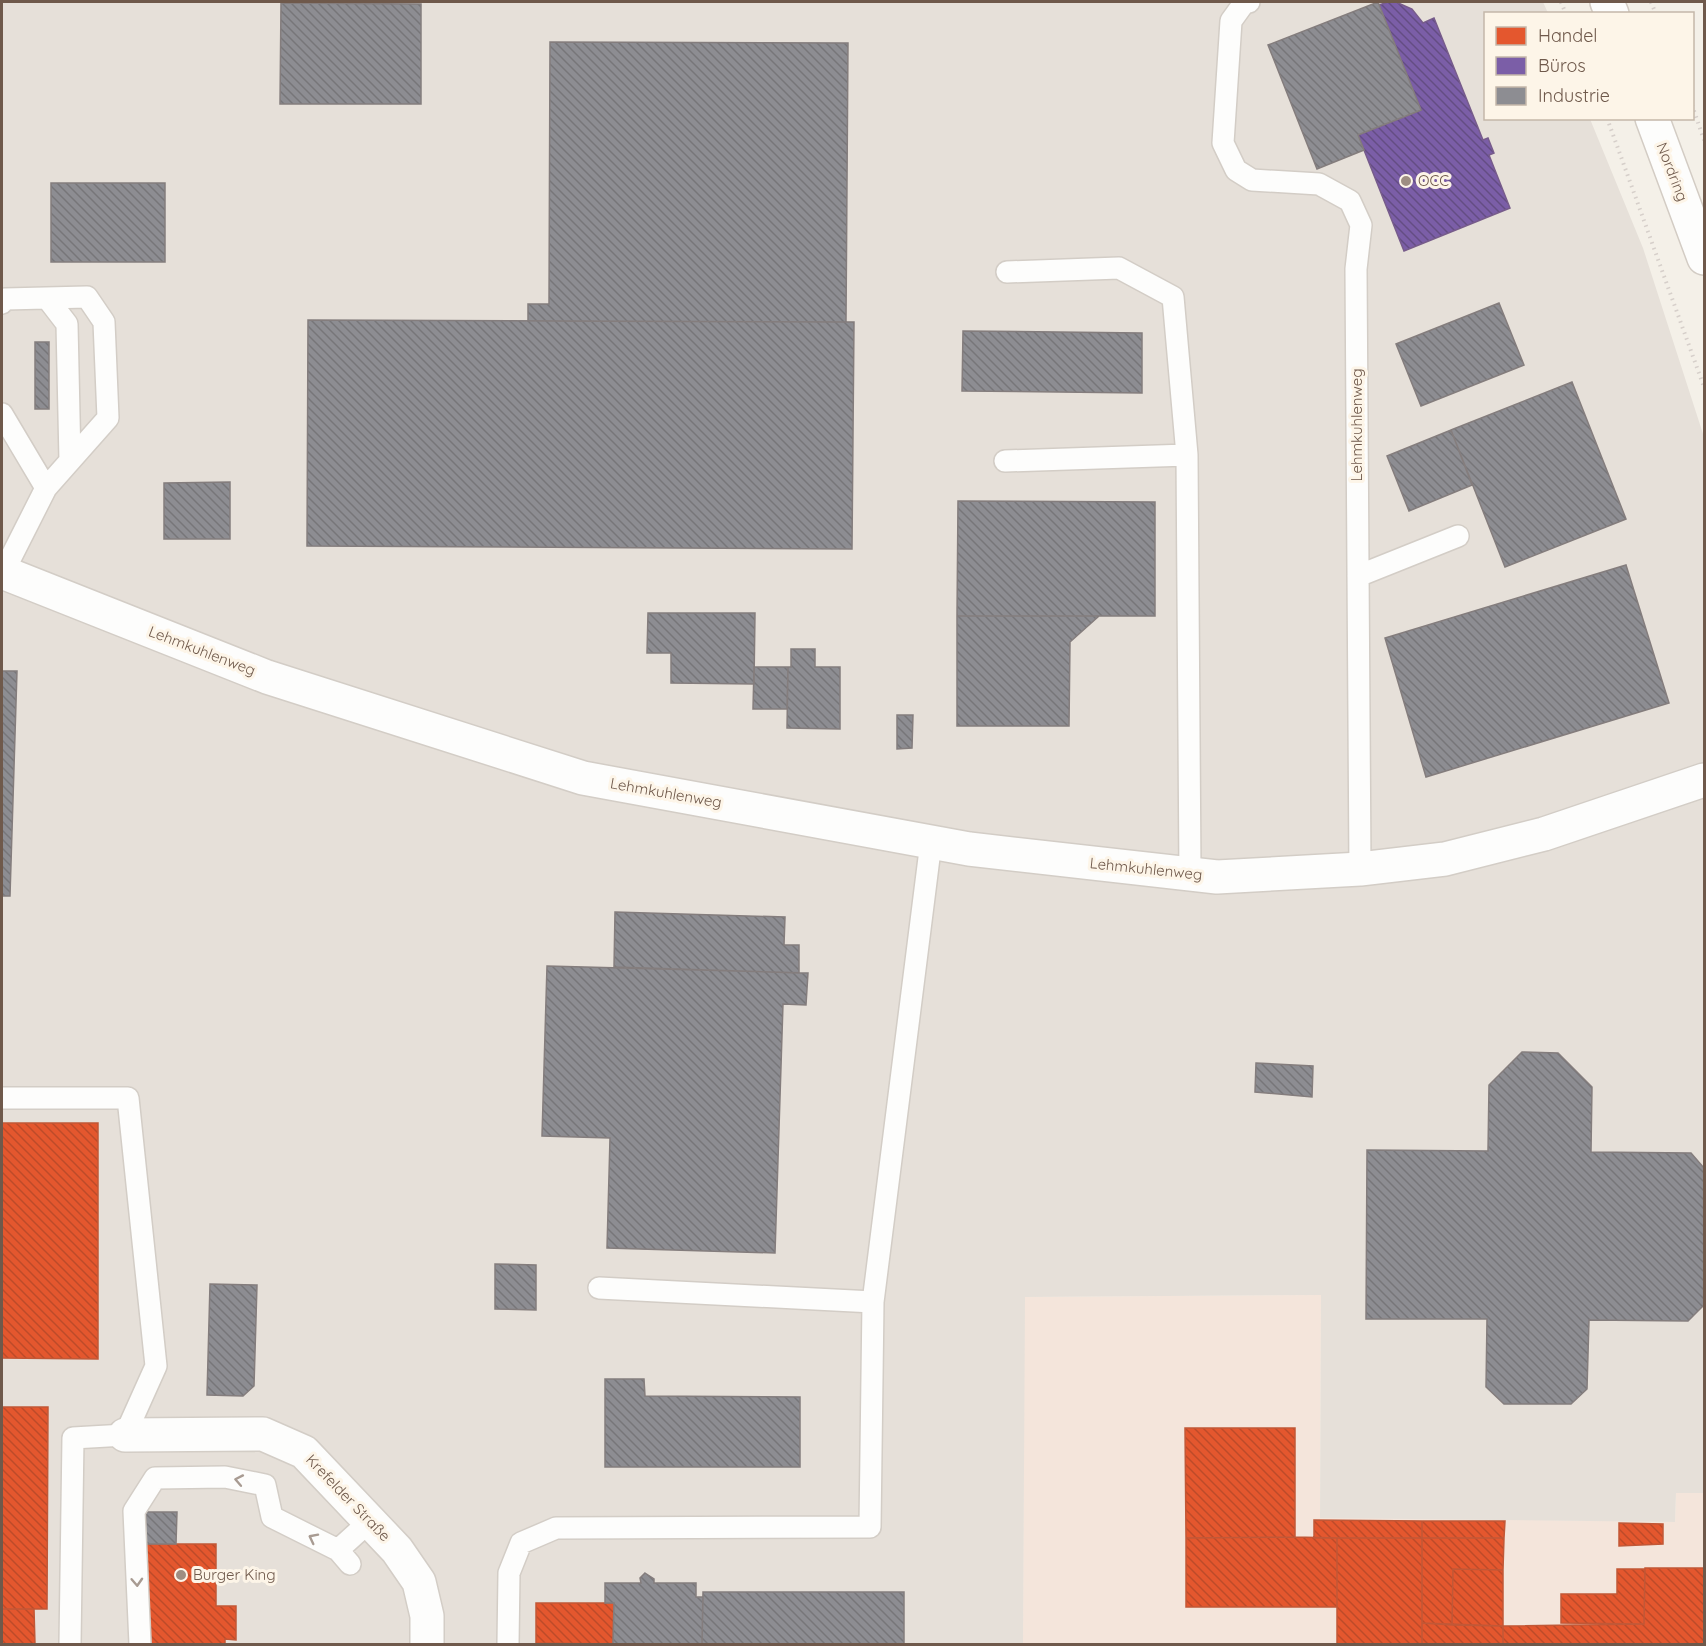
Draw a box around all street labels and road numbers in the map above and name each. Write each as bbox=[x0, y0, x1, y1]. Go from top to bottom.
street label: Nordring bbox=[1653, 140, 1692, 204]
street label: Lehmkuhlenweg bbox=[1347, 368, 1366, 482]
street label: Lehmkuhlenweg bbox=[146, 621, 258, 680]
street label: Lehmkuhlenweg bbox=[609, 773, 723, 812]
street label: Lehmkuhlenweg bbox=[1089, 853, 1203, 884]
street label: Krefelder Straße bbox=[302, 1450, 395, 1545]

